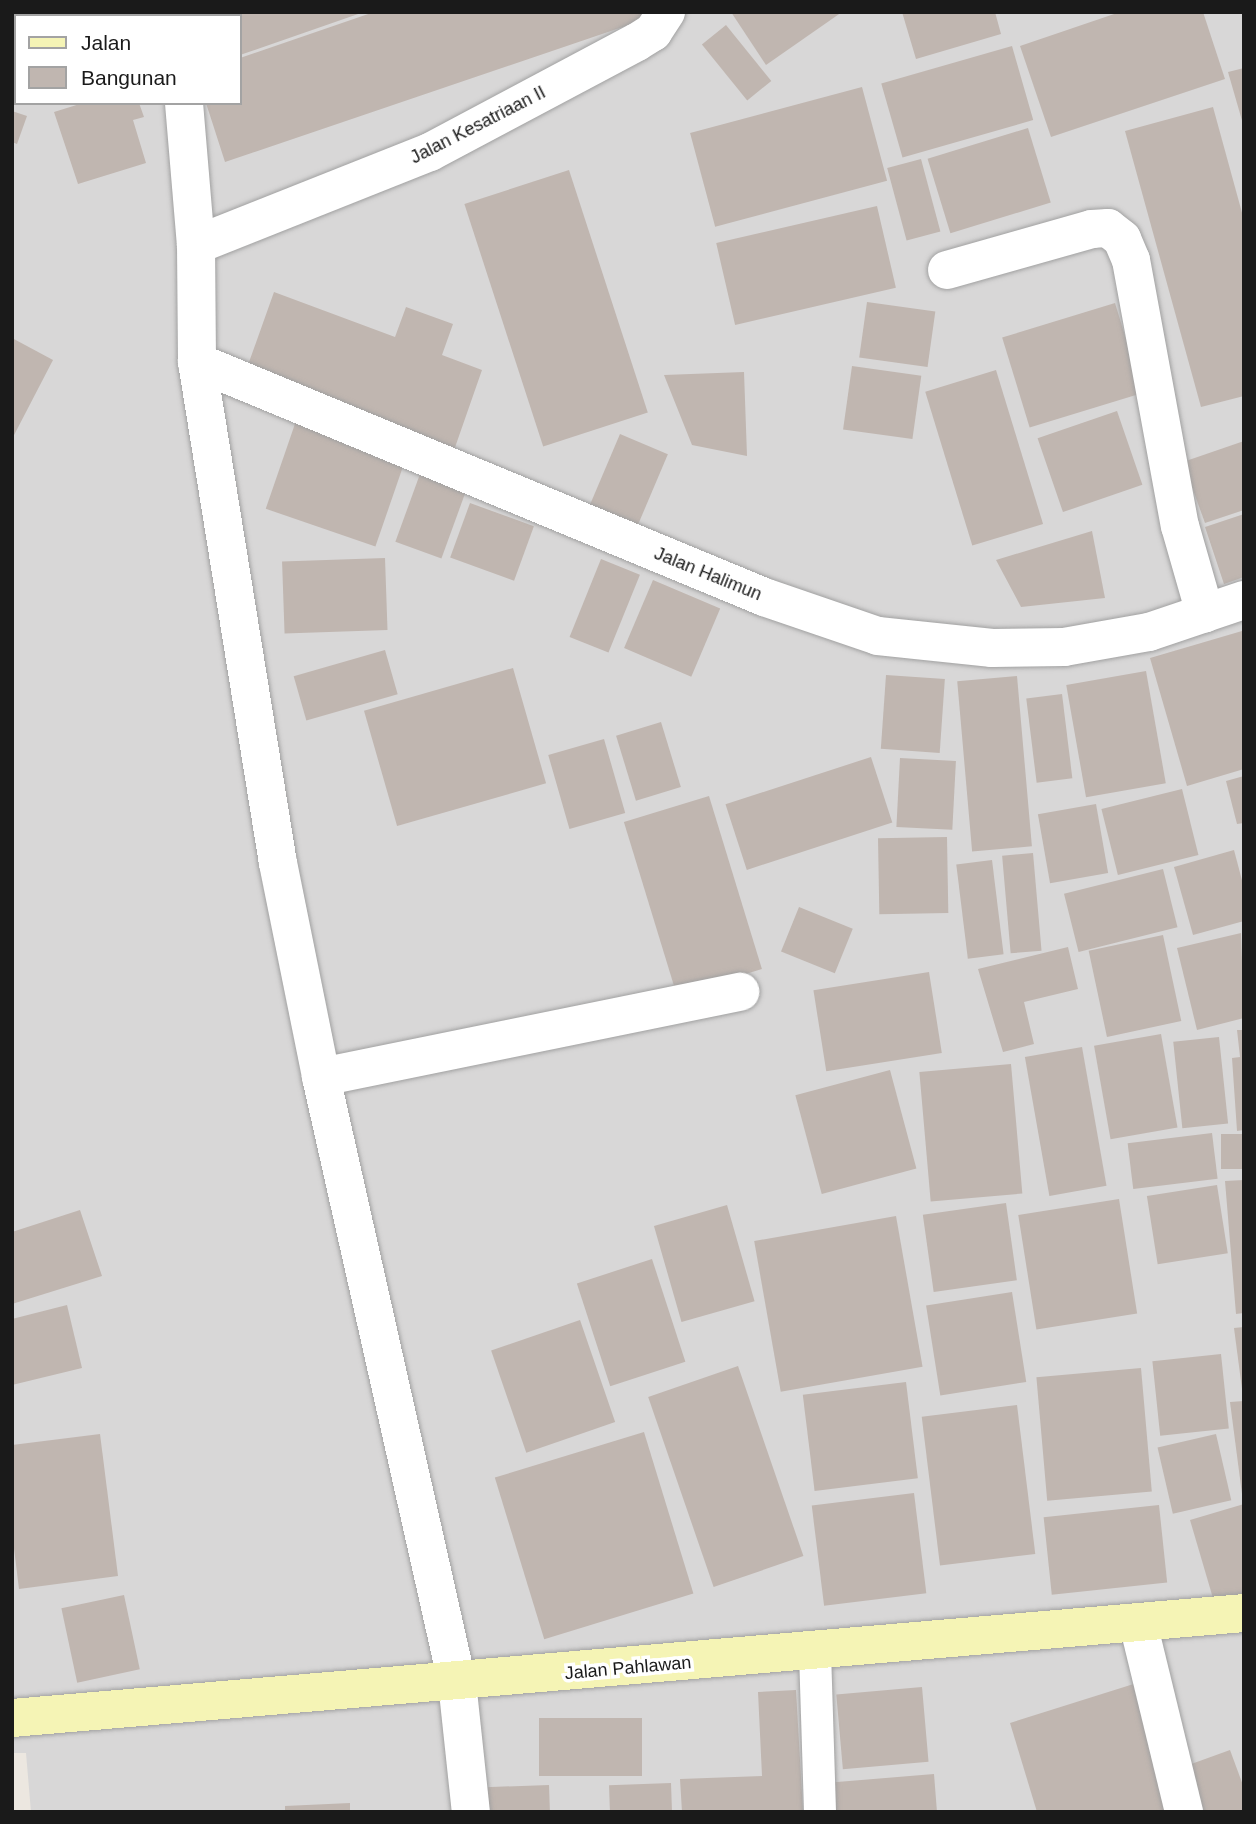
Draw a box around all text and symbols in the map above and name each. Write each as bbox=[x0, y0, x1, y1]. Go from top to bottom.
legend bbox=[14, 14, 242, 105]
text: Jalan bbox=[81, 31, 131, 54]
text: Bangunan bbox=[81, 66, 177, 89]
street label: Jalan Kesatriaan II bbox=[407, 82, 549, 168]
street label: Jalan Halimun bbox=[651, 543, 765, 605]
street label: Jalan Pahlawan bbox=[564, 1652, 692, 1684]

